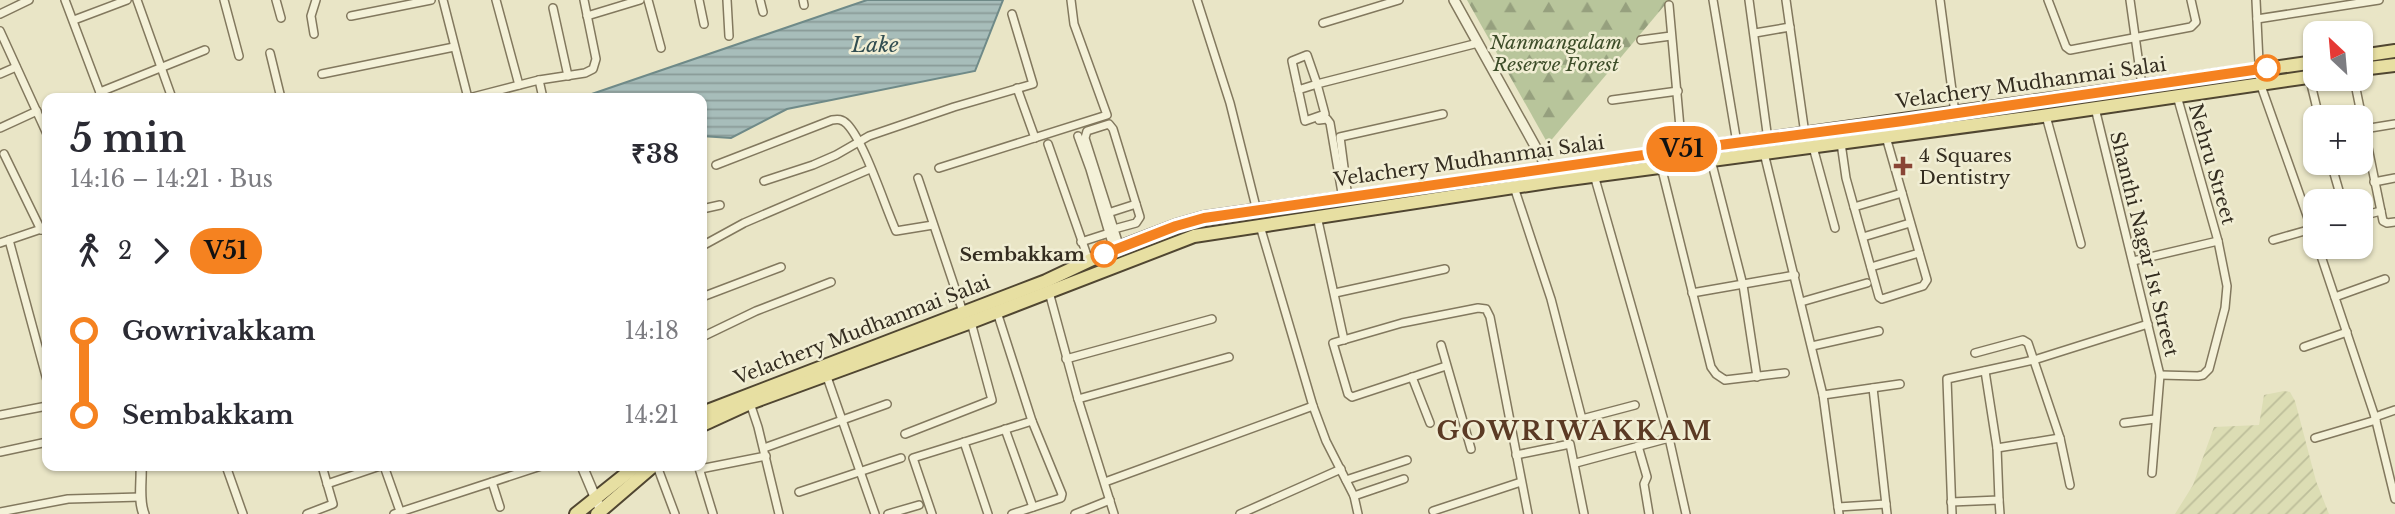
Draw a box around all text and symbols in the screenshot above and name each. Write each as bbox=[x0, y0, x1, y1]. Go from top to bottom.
north arrow bbox=[2303, 21, 2373, 91]
map controls bbox=[2303, 21, 2373, 259]
park label: Nanmangalam Reserve Forest bbox=[1489, 31, 1622, 76]
water label: Lake bbox=[850, 32, 899, 58]
street label: Velachery Mudhanmai Salai bbox=[1893, 53, 2168, 113]
unlabelled marker bbox=[2254, 55, 2280, 81]
street label: Nehru Street bbox=[2184, 101, 2240, 228]
button: + bbox=[2303, 105, 2373, 175]
text: 5 min bbox=[70, 115, 186, 162]
line badge: V51 bbox=[1642, 126, 1722, 172]
street label: Shanthi Nagar 1st Street bbox=[2105, 129, 2183, 360]
street label: Velachery Mudhanmai Salai bbox=[1331, 131, 1606, 191]
text: V51 bbox=[1660, 134, 1704, 163]
text: ₹38 bbox=[631, 138, 679, 170]
place label: 4 Squares Dentistry bbox=[1919, 144, 2012, 189]
marker: 4 Squares Dentistry bbox=[1893, 156, 1913, 176]
text: 14:16 – 14:21 · Bus bbox=[70, 165, 273, 193]
button: − bbox=[2303, 189, 2373, 259]
icon: walk bbox=[70, 232, 108, 270]
icon: forward bbox=[142, 232, 180, 270]
text: V51 bbox=[204, 236, 248, 265]
text: 2 bbox=[118, 237, 132, 265]
marker: Sembakkam bbox=[1091, 241, 1117, 267]
place label: Sembakkam bbox=[959, 243, 1085, 266]
street label: Velachery Mudhanmai Salai bbox=[730, 270, 994, 390]
text: Gowrivakkam bbox=[122, 315, 316, 347]
text: 14:18 bbox=[625, 317, 679, 345]
text: Sembakkam bbox=[122, 399, 294, 431]
text: 14:21 bbox=[624, 401, 679, 429]
district label: GOWRIWAKKAM bbox=[1436, 415, 1714, 447]

